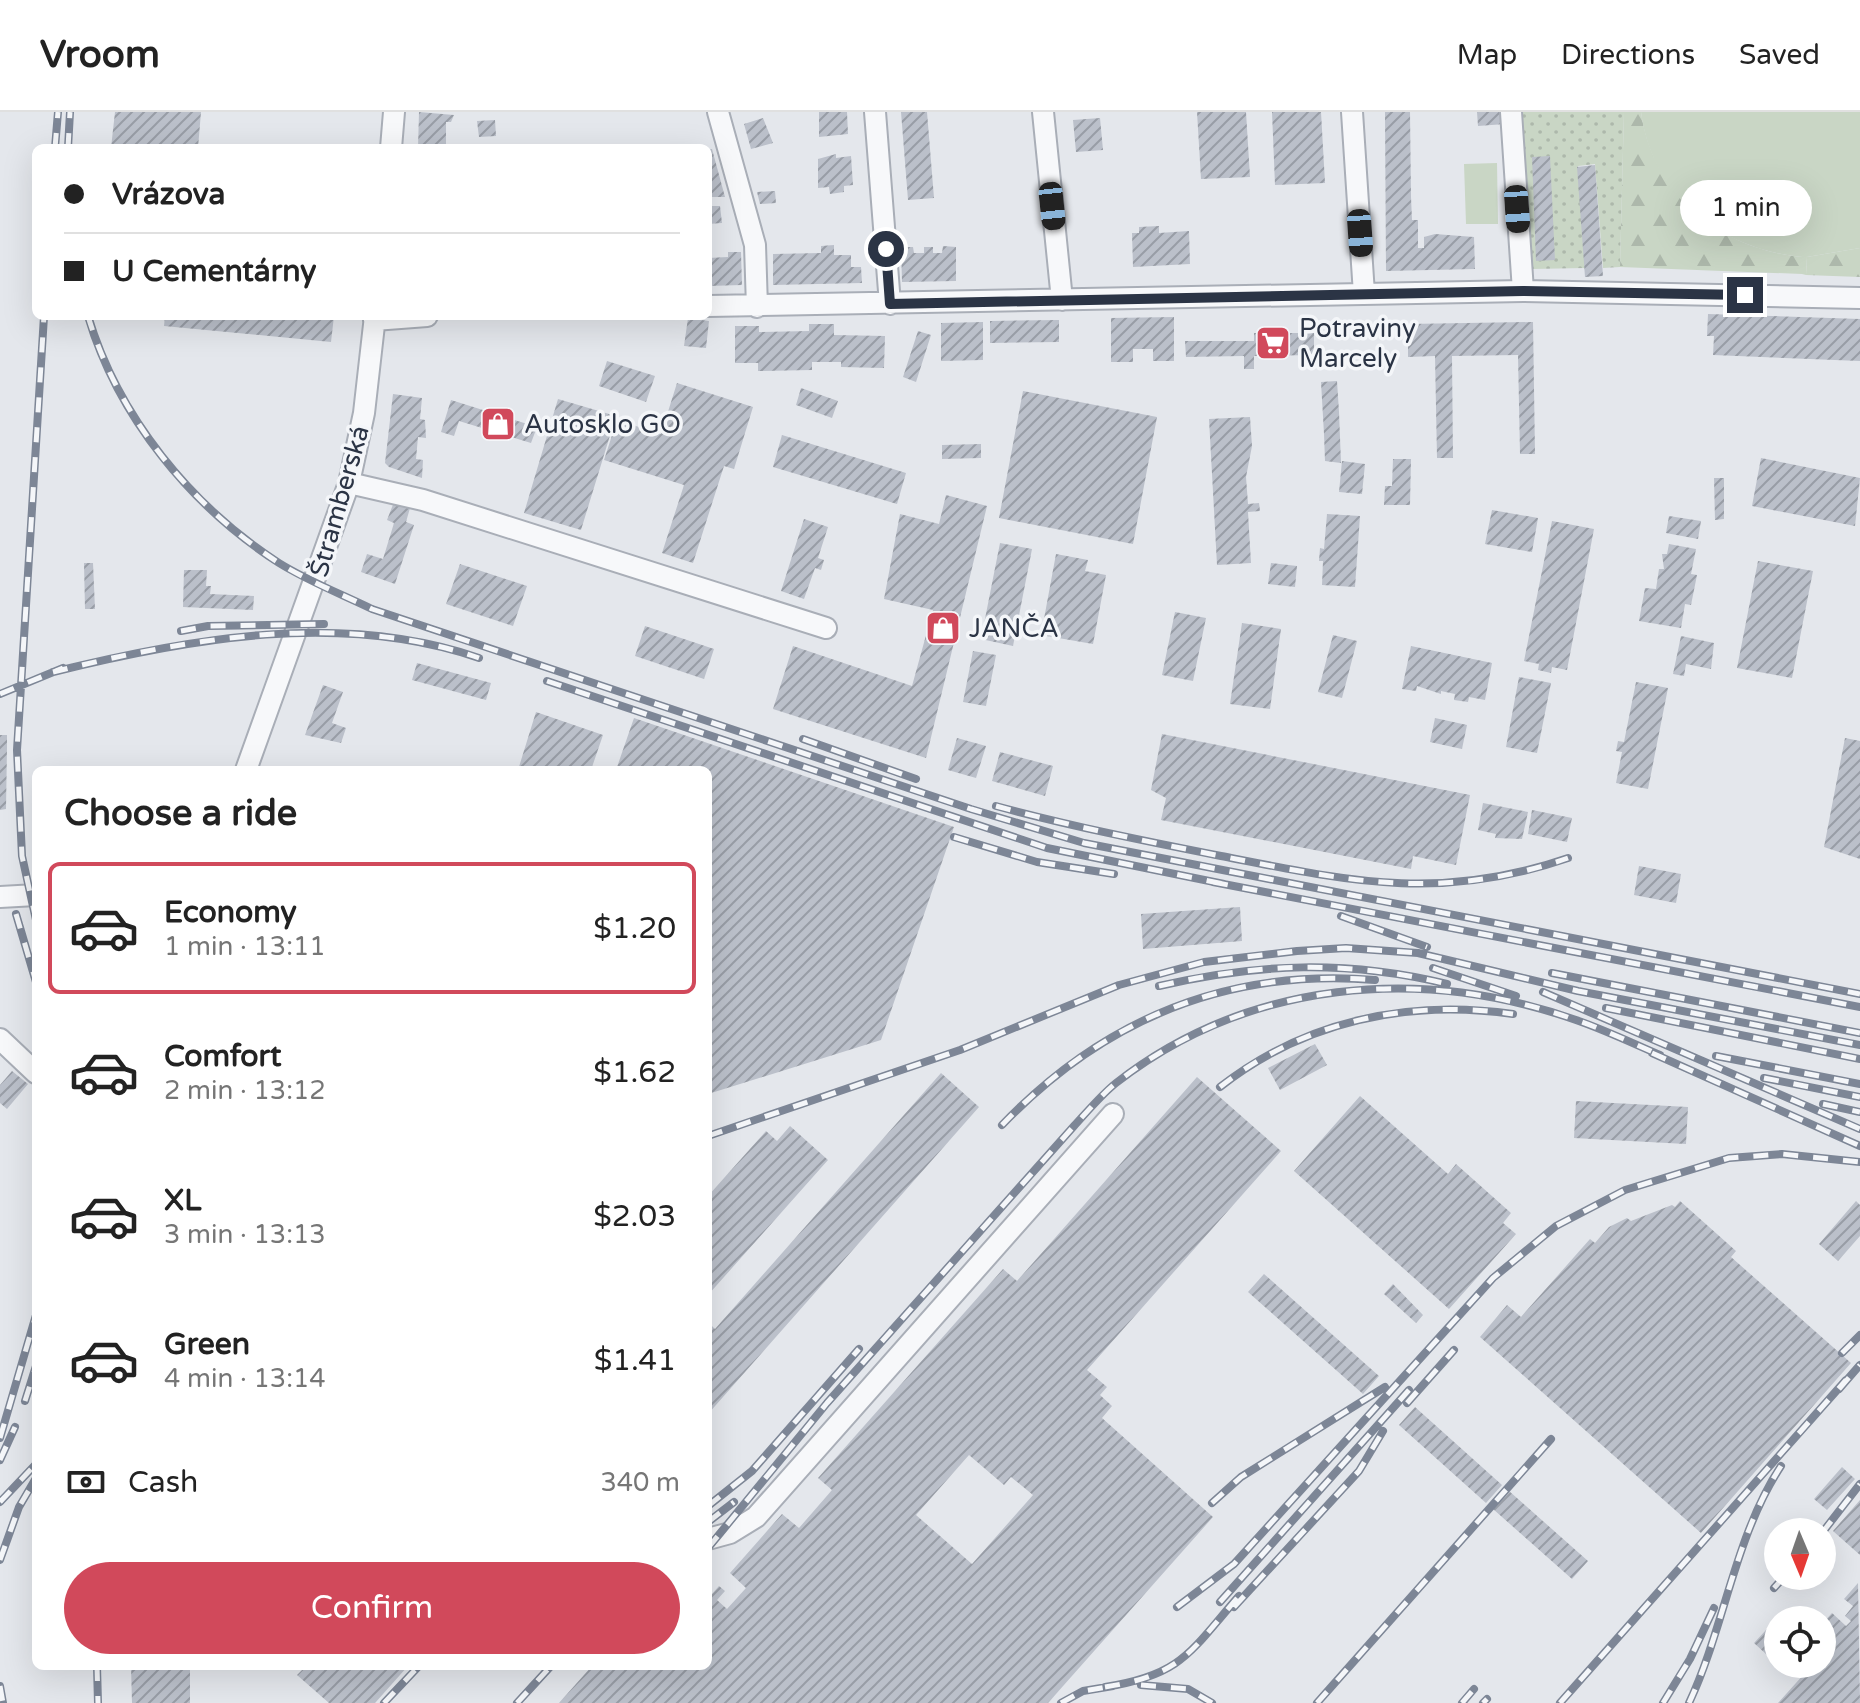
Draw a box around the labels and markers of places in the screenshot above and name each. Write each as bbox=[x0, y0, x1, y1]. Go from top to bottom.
place label: Potraviny Marcely bbox=[1299, 313, 1416, 374]
supermarket icon: Potraviny Marcely bbox=[1254, 324, 1292, 362]
shop icon: Autosklo GO bbox=[479, 405, 517, 443]
place label: Autosklo GO bbox=[524, 409, 681, 440]
shop icon: JANČA bbox=[924, 609, 962, 647]
place label: JANČA bbox=[969, 613, 1059, 644]

